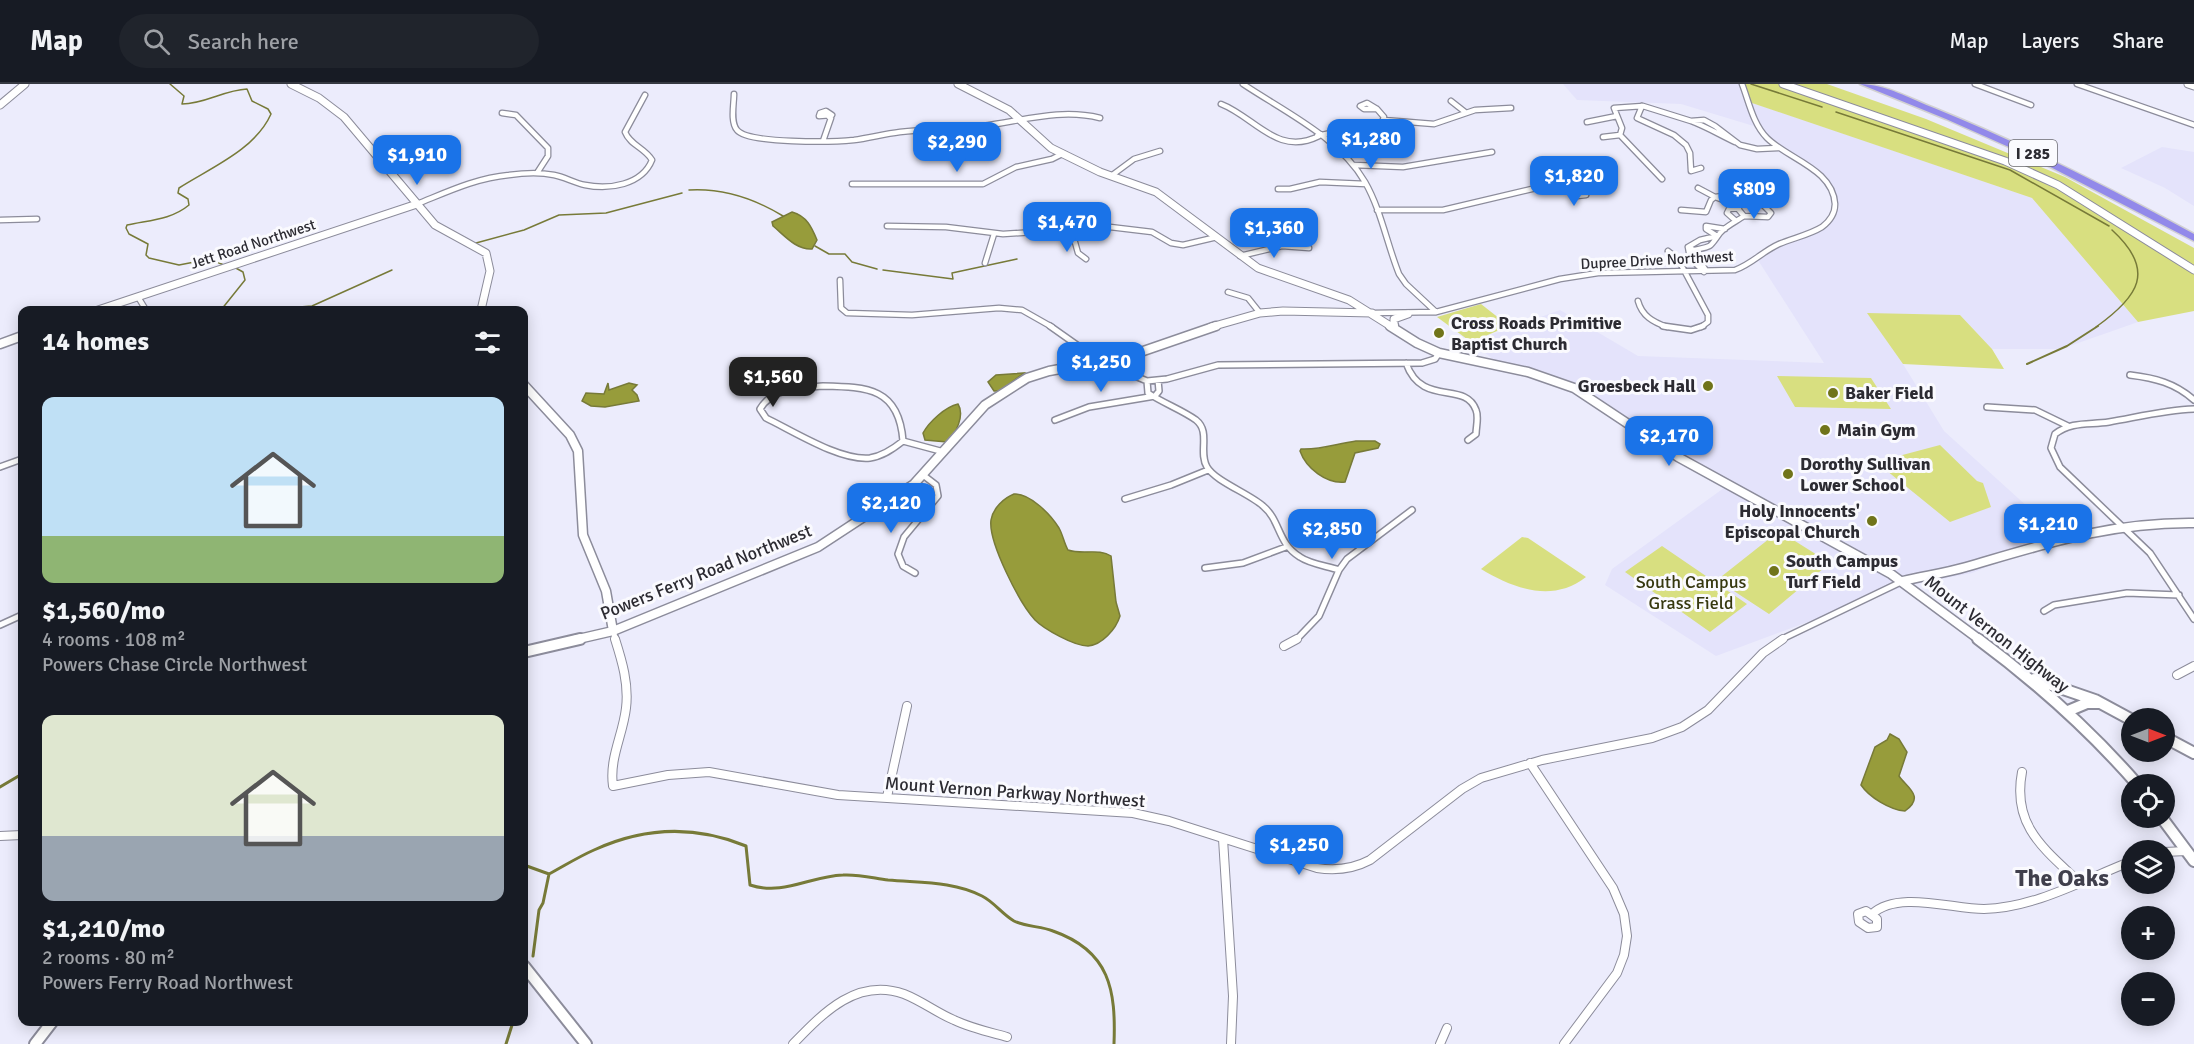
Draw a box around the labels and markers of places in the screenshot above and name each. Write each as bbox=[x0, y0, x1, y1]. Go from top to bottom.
pin: $1,280 bbox=[1322, 119, 1420, 170]
pin: $2,290 bbox=[908, 122, 1006, 173]
pin: $1,910 bbox=[368, 135, 466, 186]
pin: $1,820 bbox=[1525, 156, 1623, 207]
pin: $809 bbox=[1718, 169, 1790, 220]
pin: $1,470 bbox=[1018, 202, 1116, 253]
pin: $1,360 bbox=[1225, 208, 1323, 259]
place label: Cross Roads Primitive Baptist Church bbox=[1451, 312, 1622, 355]
marker: Cross Roads Primitive Baptist Church bbox=[1432, 326, 1446, 340]
pin: $1,250 bbox=[1052, 342, 1150, 393]
pin: $1,560 bbox=[724, 357, 822, 408]
place label: Groesbeck Hall bbox=[1578, 375, 1696, 397]
marker: Groesbeck Hall bbox=[1701, 379, 1715, 393]
place label: Baker Field bbox=[1845, 382, 1934, 404]
marker: Baker Field bbox=[1826, 386, 1840, 400]
pin: $2,170 bbox=[1620, 416, 1718, 467]
place label: Main Gym bbox=[1837, 419, 1916, 441]
marker: Main Gym bbox=[1818, 423, 1832, 437]
place label: Dorothy Sullivan Lower School bbox=[1800, 453, 1931, 496]
marker: Dorothy Sullivan Lower School bbox=[1781, 467, 1795, 481]
pin: $2,120 bbox=[842, 483, 940, 534]
place label: Holy Innocents' Episcopal Church bbox=[1725, 500, 1860, 543]
pin: $1,210 bbox=[1999, 504, 2097, 555]
pin: $2,850 bbox=[1283, 509, 1381, 560]
marker: Holy Innocents' Episcopal Church bbox=[1865, 514, 1879, 528]
place label: South Campus Turf Field bbox=[1786, 550, 1898, 593]
marker: South Campus Turf Field bbox=[1767, 564, 1781, 578]
pin: $1,250 bbox=[1250, 825, 1348, 876]

